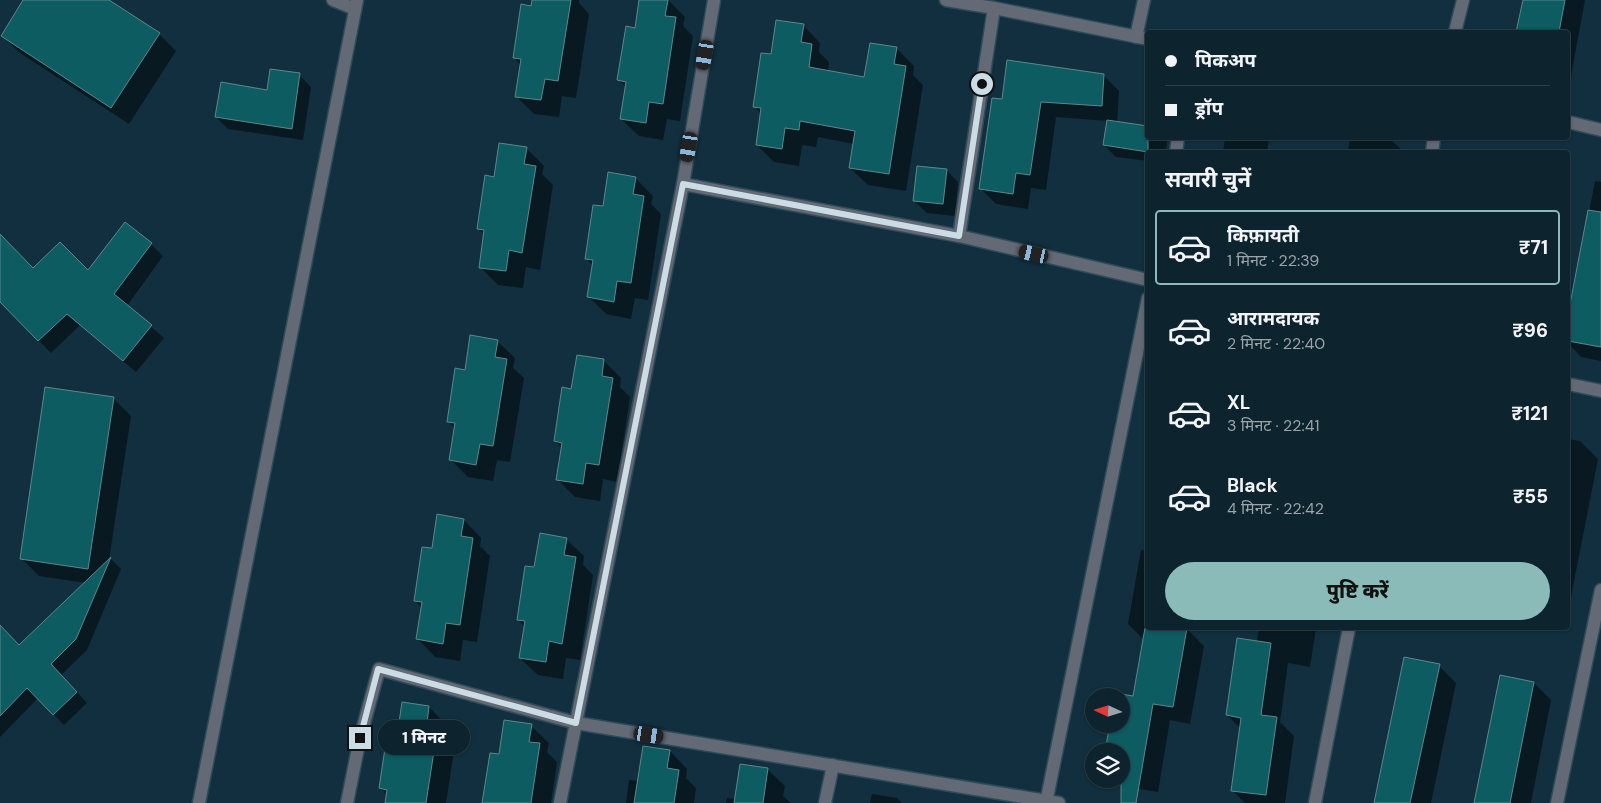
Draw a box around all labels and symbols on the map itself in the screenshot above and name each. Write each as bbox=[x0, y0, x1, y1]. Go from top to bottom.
car bbox=[695, 39, 714, 71]
route start bbox=[971, 73, 993, 95]
car bbox=[679, 131, 698, 163]
car bbox=[1017, 243, 1050, 265]
north arrow bbox=[1085, 688, 1130, 732]
callout: 1 मिनट bbox=[378, 720, 470, 756]
car bbox=[633, 725, 664, 745]
route end bbox=[349, 727, 371, 749]

